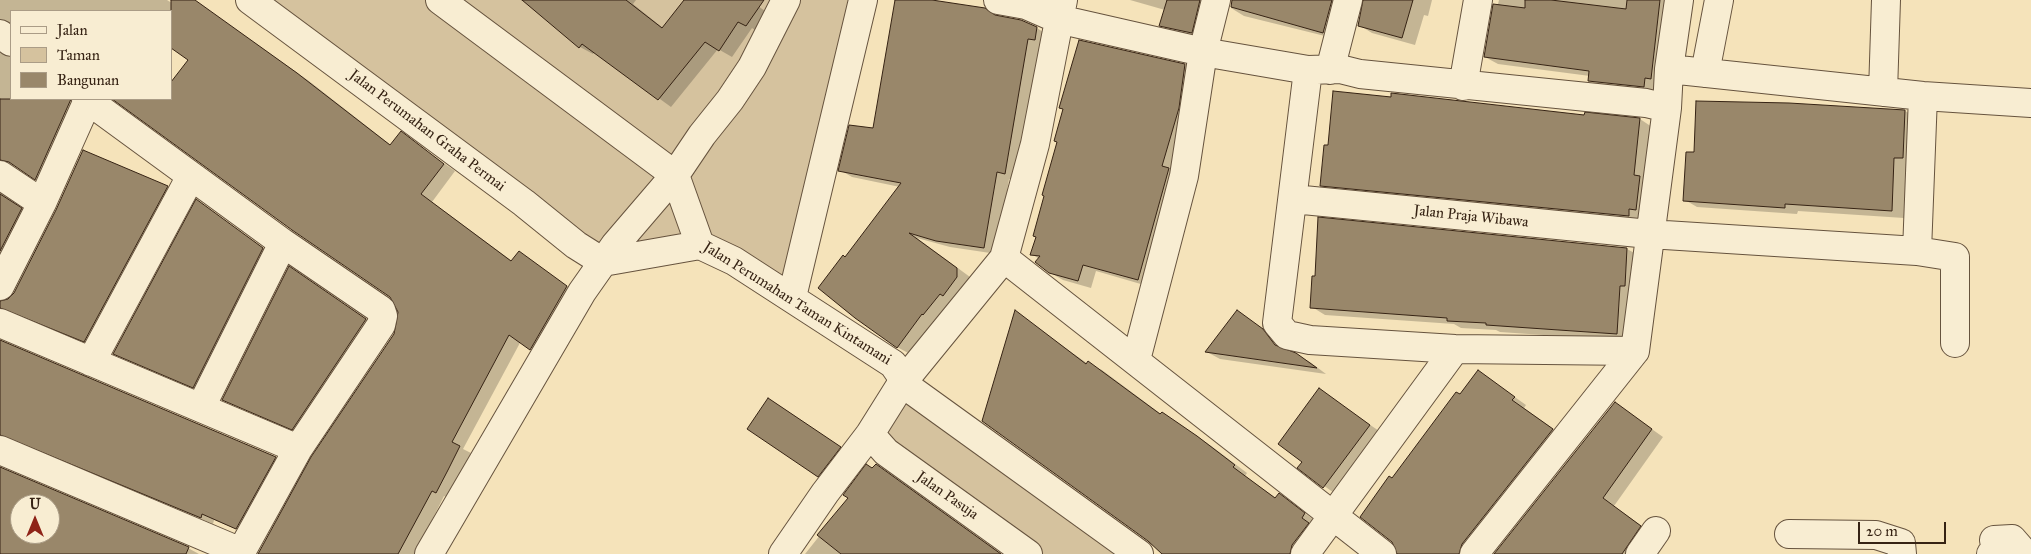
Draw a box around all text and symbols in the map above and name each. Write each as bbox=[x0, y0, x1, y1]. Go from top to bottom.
legend bbox=[10, 10, 172, 100]
text: Jalan bbox=[57, 21, 88, 39]
text: Taman bbox=[57, 46, 100, 64]
street label: Jalan Perumahan Graha Permai bbox=[345, 66, 509, 196]
text: Bangunan bbox=[57, 71, 119, 89]
street label: Jalan Praja Wibawa bbox=[1413, 202, 1529, 232]
street label: Jalan Perumahan Taman Kintamani bbox=[700, 238, 894, 370]
street label: Jalan Pasuja bbox=[912, 468, 982, 524]
north arrow bbox=[10, 494, 60, 544]
text: U bbox=[29, 496, 41, 513]
scale bar bbox=[1861, 512, 1948, 544]
text: 20 m bbox=[1866, 522, 1898, 540]

